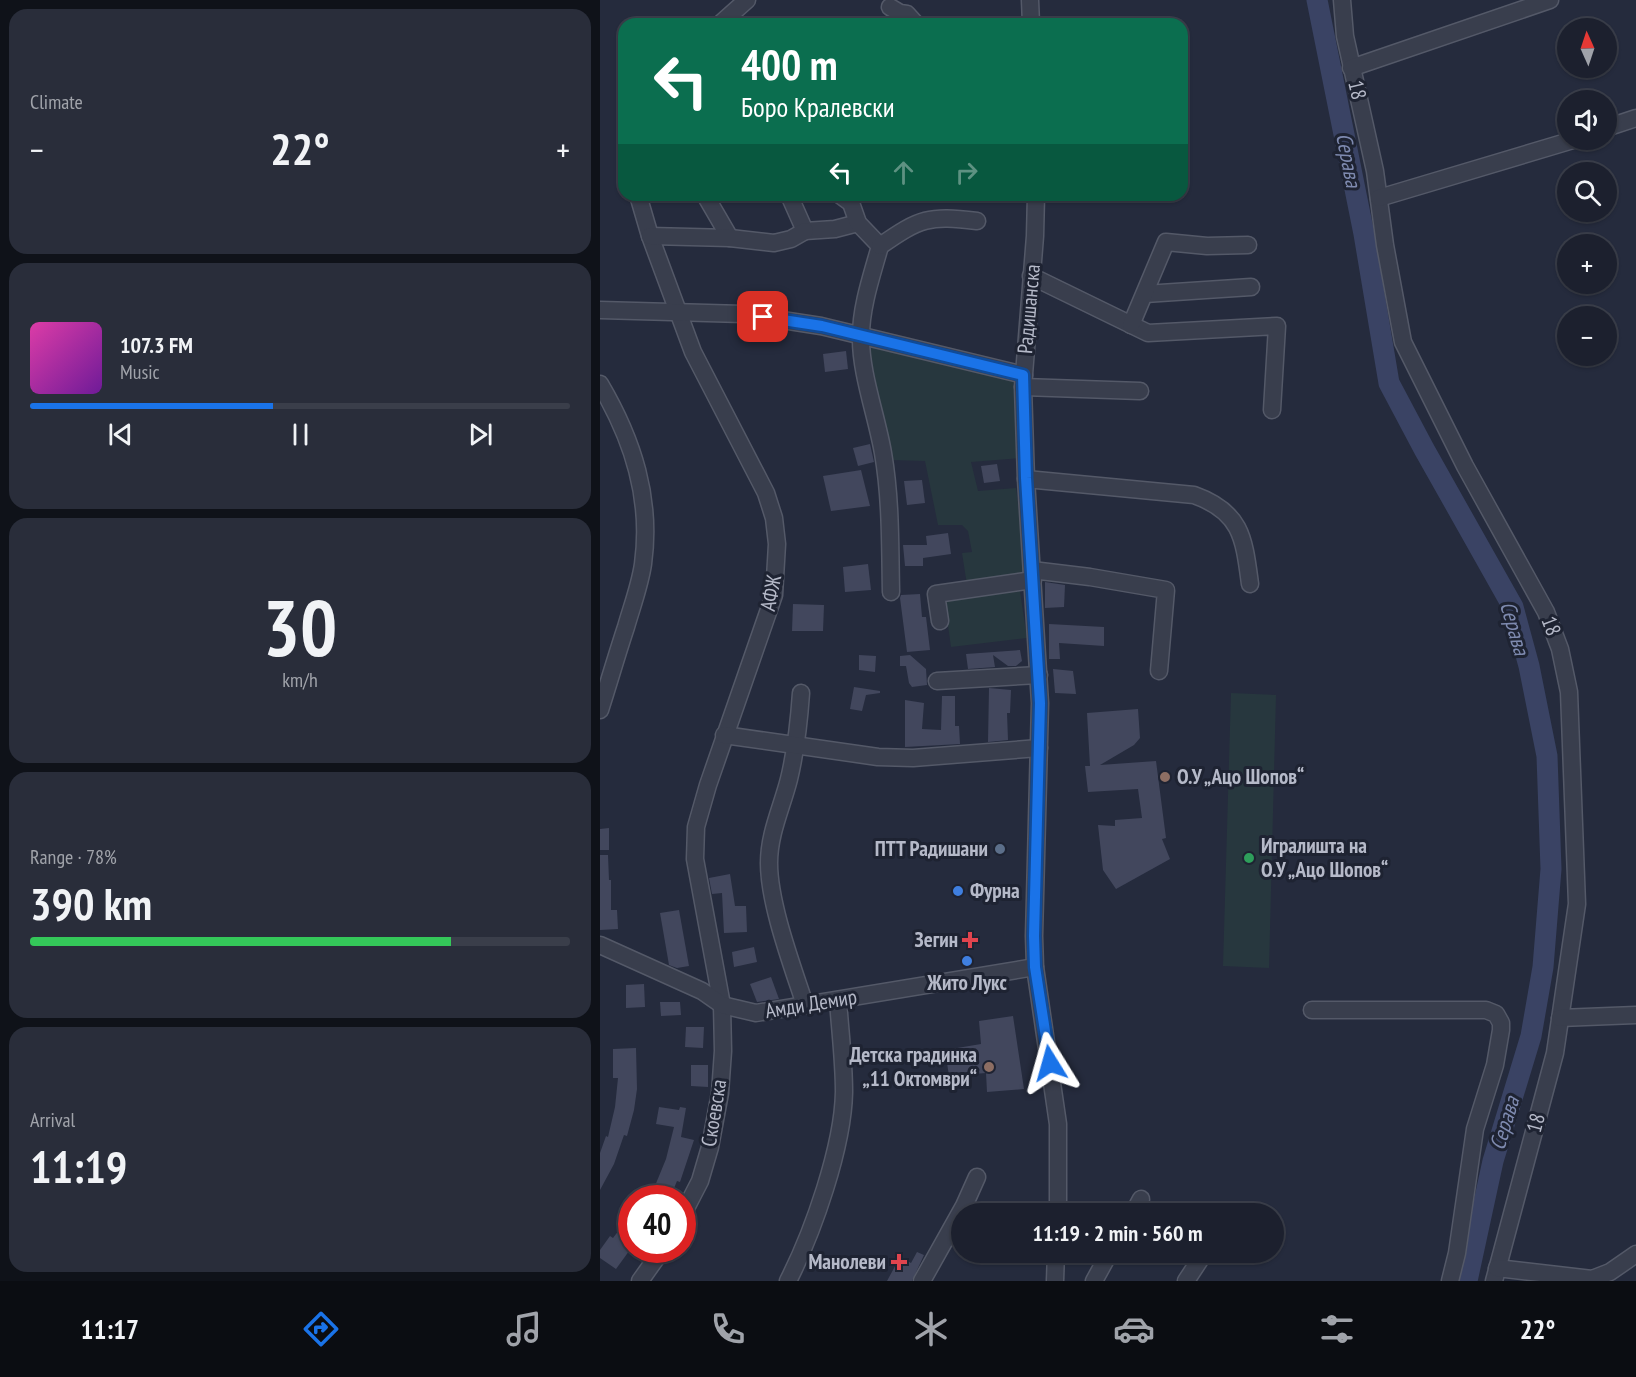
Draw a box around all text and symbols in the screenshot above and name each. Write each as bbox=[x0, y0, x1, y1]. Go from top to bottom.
north arrow bbox=[1557, 18, 1617, 78]
map controls bbox=[1557, 18, 1617, 366]
text: 400 m bbox=[741, 37, 838, 92]
icon: left bbox=[642, 42, 720, 120]
street label: 18 bbox=[1342, 77, 1373, 102]
text: Climate bbox=[30, 89, 83, 115]
text: Боро Кралевски bbox=[741, 90, 895, 124]
button: sound bbox=[1557, 90, 1617, 150]
text: 22° bbox=[270, 119, 330, 177]
text: − bbox=[30, 128, 44, 171]
text: + bbox=[556, 128, 570, 171]
water label: Серава bbox=[1330, 131, 1368, 191]
icon: left bbox=[824, 156, 857, 189]
icon: ahead bbox=[887, 156, 920, 189]
icon: right bbox=[950, 156, 983, 189]
button: search bbox=[1557, 162, 1617, 222]
button: + bbox=[1557, 234, 1617, 294]
street label: Радишанска bbox=[1011, 263, 1046, 355]
pin bbox=[737, 291, 788, 342]
icon: arrive bbox=[746, 300, 779, 333]
button: − bbox=[1557, 306, 1617, 366]
text: 107.3 FM bbox=[120, 331, 193, 359]
text: Music bbox=[120, 359, 160, 385]
icon: previous bbox=[104, 418, 137, 451]
icon: pause bbox=[284, 418, 317, 451]
icon: next bbox=[464, 418, 497, 451]
street label: АФЖ bbox=[754, 572, 787, 613]
text: 30 bbox=[263, 577, 337, 678]
water label: Серава bbox=[1494, 598, 1536, 659]
street label: 18 bbox=[1535, 612, 1567, 639]
text: km/h bbox=[282, 667, 318, 693]
place label: О.У „Ацо Шопов“ bbox=[1177, 763, 1304, 790]
marker: О.У „Ацо Шопов“ bbox=[1158, 770, 1172, 784]
place label: Игралишта на О.У „Ацо Шопов“ bbox=[1261, 832, 1388, 883]
place label: ПТТ Радишани bbox=[875, 835, 988, 862]
marker: ПТТ Радишани bbox=[993, 842, 1007, 856]
text: Range · 78% bbox=[30, 844, 117, 870]
marker: Игралишта на О.У „Ацо Шопов“ bbox=[1242, 851, 1256, 865]
text: 390 km bbox=[30, 874, 152, 932]
place label: Фурна bbox=[970, 877, 1020, 904]
marker: Фурна bbox=[951, 884, 965, 898]
place label: Зегин bbox=[915, 926, 958, 953]
marker: Зегин bbox=[963, 933, 977, 947]
marker: Жито Лукс bbox=[960, 954, 974, 968]
place label: Жито Лукс bbox=[926, 969, 1007, 996]
street label: Амди Демир bbox=[763, 983, 859, 1024]
position arrow bbox=[1018, 1031, 1082, 1095]
place label: Детска градинка „11 Октомври“ bbox=[850, 1041, 977, 1092]
marker: Детска градинка „11 Октомври“ bbox=[982, 1060, 996, 1074]
street label: Скоевска bbox=[695, 1077, 732, 1149]
water label: Серава bbox=[1483, 1092, 1526, 1153]
text: Arrival bbox=[30, 1107, 75, 1133]
street label: 18 bbox=[1520, 1110, 1551, 1135]
text: 11:19 bbox=[30, 1137, 127, 1195]
speed limit sign: 40 bbox=[618, 1185, 696, 1263]
text: 11:19 · 2 min · 560 m bbox=[1032, 1219, 1203, 1247]
place label: Манолеви bbox=[808, 1248, 886, 1275]
marker: Манолеви bbox=[890, 1253, 908, 1271]
icon: directions bbox=[300, 1308, 342, 1350]
icon: music bbox=[503, 1308, 545, 1350]
icon: phone bbox=[707, 1308, 749, 1350]
icon: climate bbox=[910, 1308, 952, 1350]
icon: car bbox=[1113, 1308, 1155, 1350]
icon: filters bbox=[1316, 1308, 1358, 1350]
text: 11:17 bbox=[81, 1312, 139, 1346]
text: 22° bbox=[1520, 1312, 1555, 1346]

